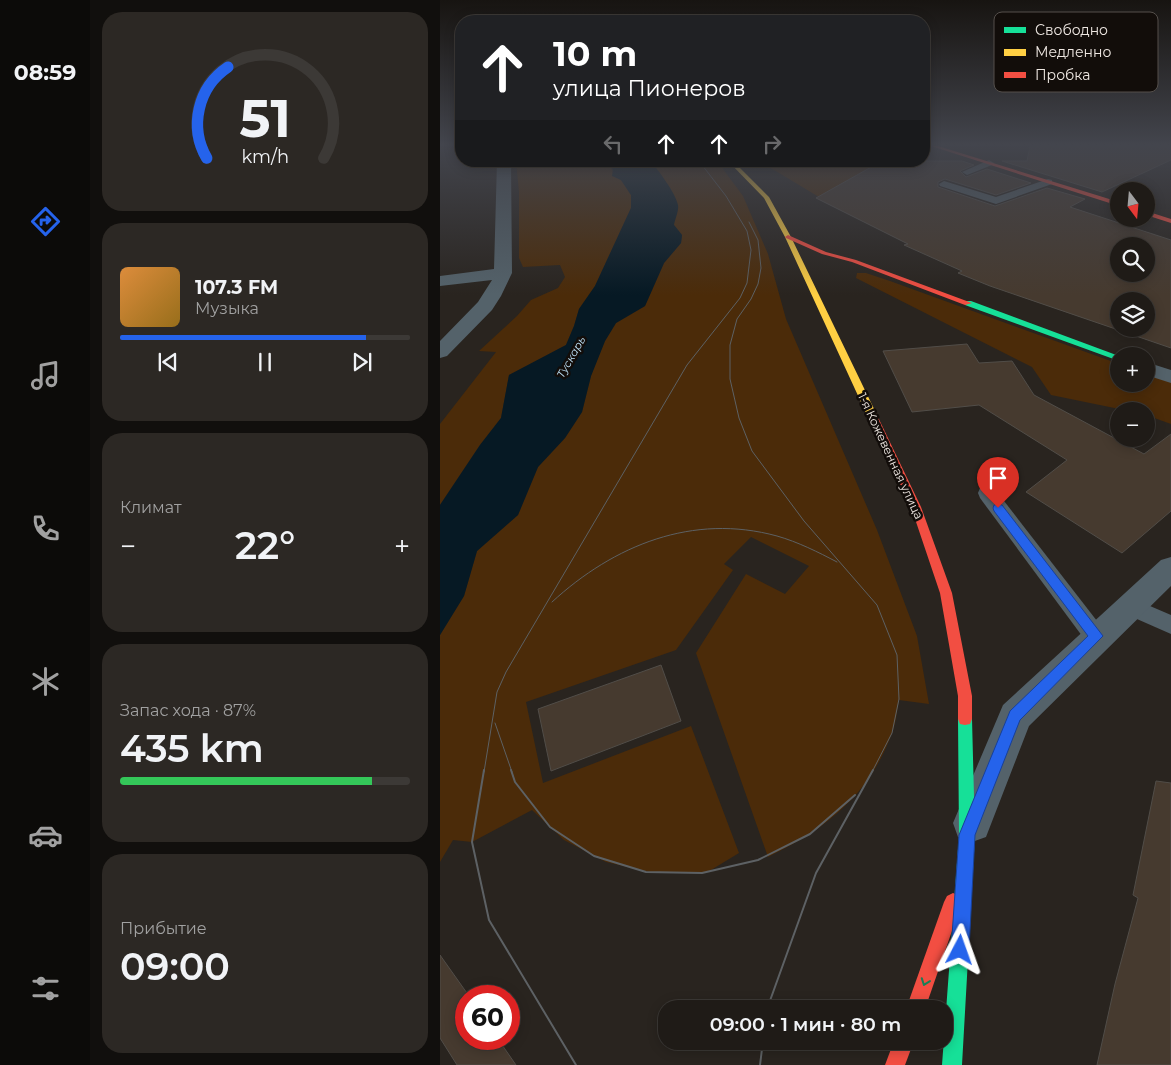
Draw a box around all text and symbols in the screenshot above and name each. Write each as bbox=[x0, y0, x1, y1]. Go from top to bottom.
legend bbox=[994, 12, 1158, 92]
text: Свободно bbox=[1035, 21, 1108, 39]
text: 10 m bbox=[553, 32, 637, 75]
icon: ahead bbox=[470, 35, 535, 100]
text: Медленно bbox=[1035, 43, 1111, 61]
text: 08:59 bbox=[14, 59, 76, 86]
text: Пробка bbox=[1035, 66, 1090, 84]
text: улица Пионеров bbox=[553, 75, 746, 102]
text: 51 bbox=[239, 87, 291, 150]
icon: left bbox=[599, 130, 627, 158]
icon: ahead bbox=[652, 130, 680, 158]
icon: ahead bbox=[705, 130, 733, 158]
icon: right bbox=[758, 130, 786, 158]
text: km/h bbox=[241, 146, 289, 167]
north arrow bbox=[1110, 182, 1155, 228]
map controls bbox=[1110, 182, 1155, 447]
icon: directions bbox=[28, 204, 63, 239]
button: search bbox=[1110, 237, 1155, 282]
text: 107.3 FM bbox=[195, 276, 278, 299]
button: layers bbox=[1110, 292, 1155, 337]
text: Музыка bbox=[195, 299, 259, 318]
water label: Тускарь bbox=[553, 334, 589, 380]
button: + bbox=[1110, 347, 1155, 392]
icon: previous bbox=[154, 348, 182, 376]
icon: pause bbox=[251, 348, 279, 376]
icon: next bbox=[348, 348, 376, 376]
icon: music bbox=[28, 358, 63, 393]
street label: 1-я Кожевенная улица bbox=[855, 391, 927, 521]
button: − bbox=[1110, 402, 1155, 447]
pin bbox=[977, 457, 1019, 508]
icon: arrive bbox=[984, 464, 1012, 492]
text: Климат bbox=[120, 498, 182, 517]
icon: phone bbox=[28, 511, 63, 546]
text: 22° bbox=[235, 522, 295, 569]
text: − bbox=[120, 529, 136, 563]
text: + bbox=[394, 529, 410, 563]
icon: climate bbox=[28, 664, 63, 699]
text: Запас хода · 87% bbox=[120, 701, 256, 720]
text: 435 km bbox=[120, 725, 264, 772]
icon: car bbox=[28, 818, 63, 853]
text: Прибытие bbox=[120, 919, 207, 938]
position arrow bbox=[933, 923, 985, 975]
text: 09:00 bbox=[120, 943, 230, 990]
icon: filters bbox=[28, 971, 63, 1006]
one-way arrow bbox=[921, 977, 931, 986]
speed limit sign: 60 bbox=[455, 985, 520, 1050]
text: 09:00 · 1 мин · 80 m bbox=[710, 1013, 901, 1036]

